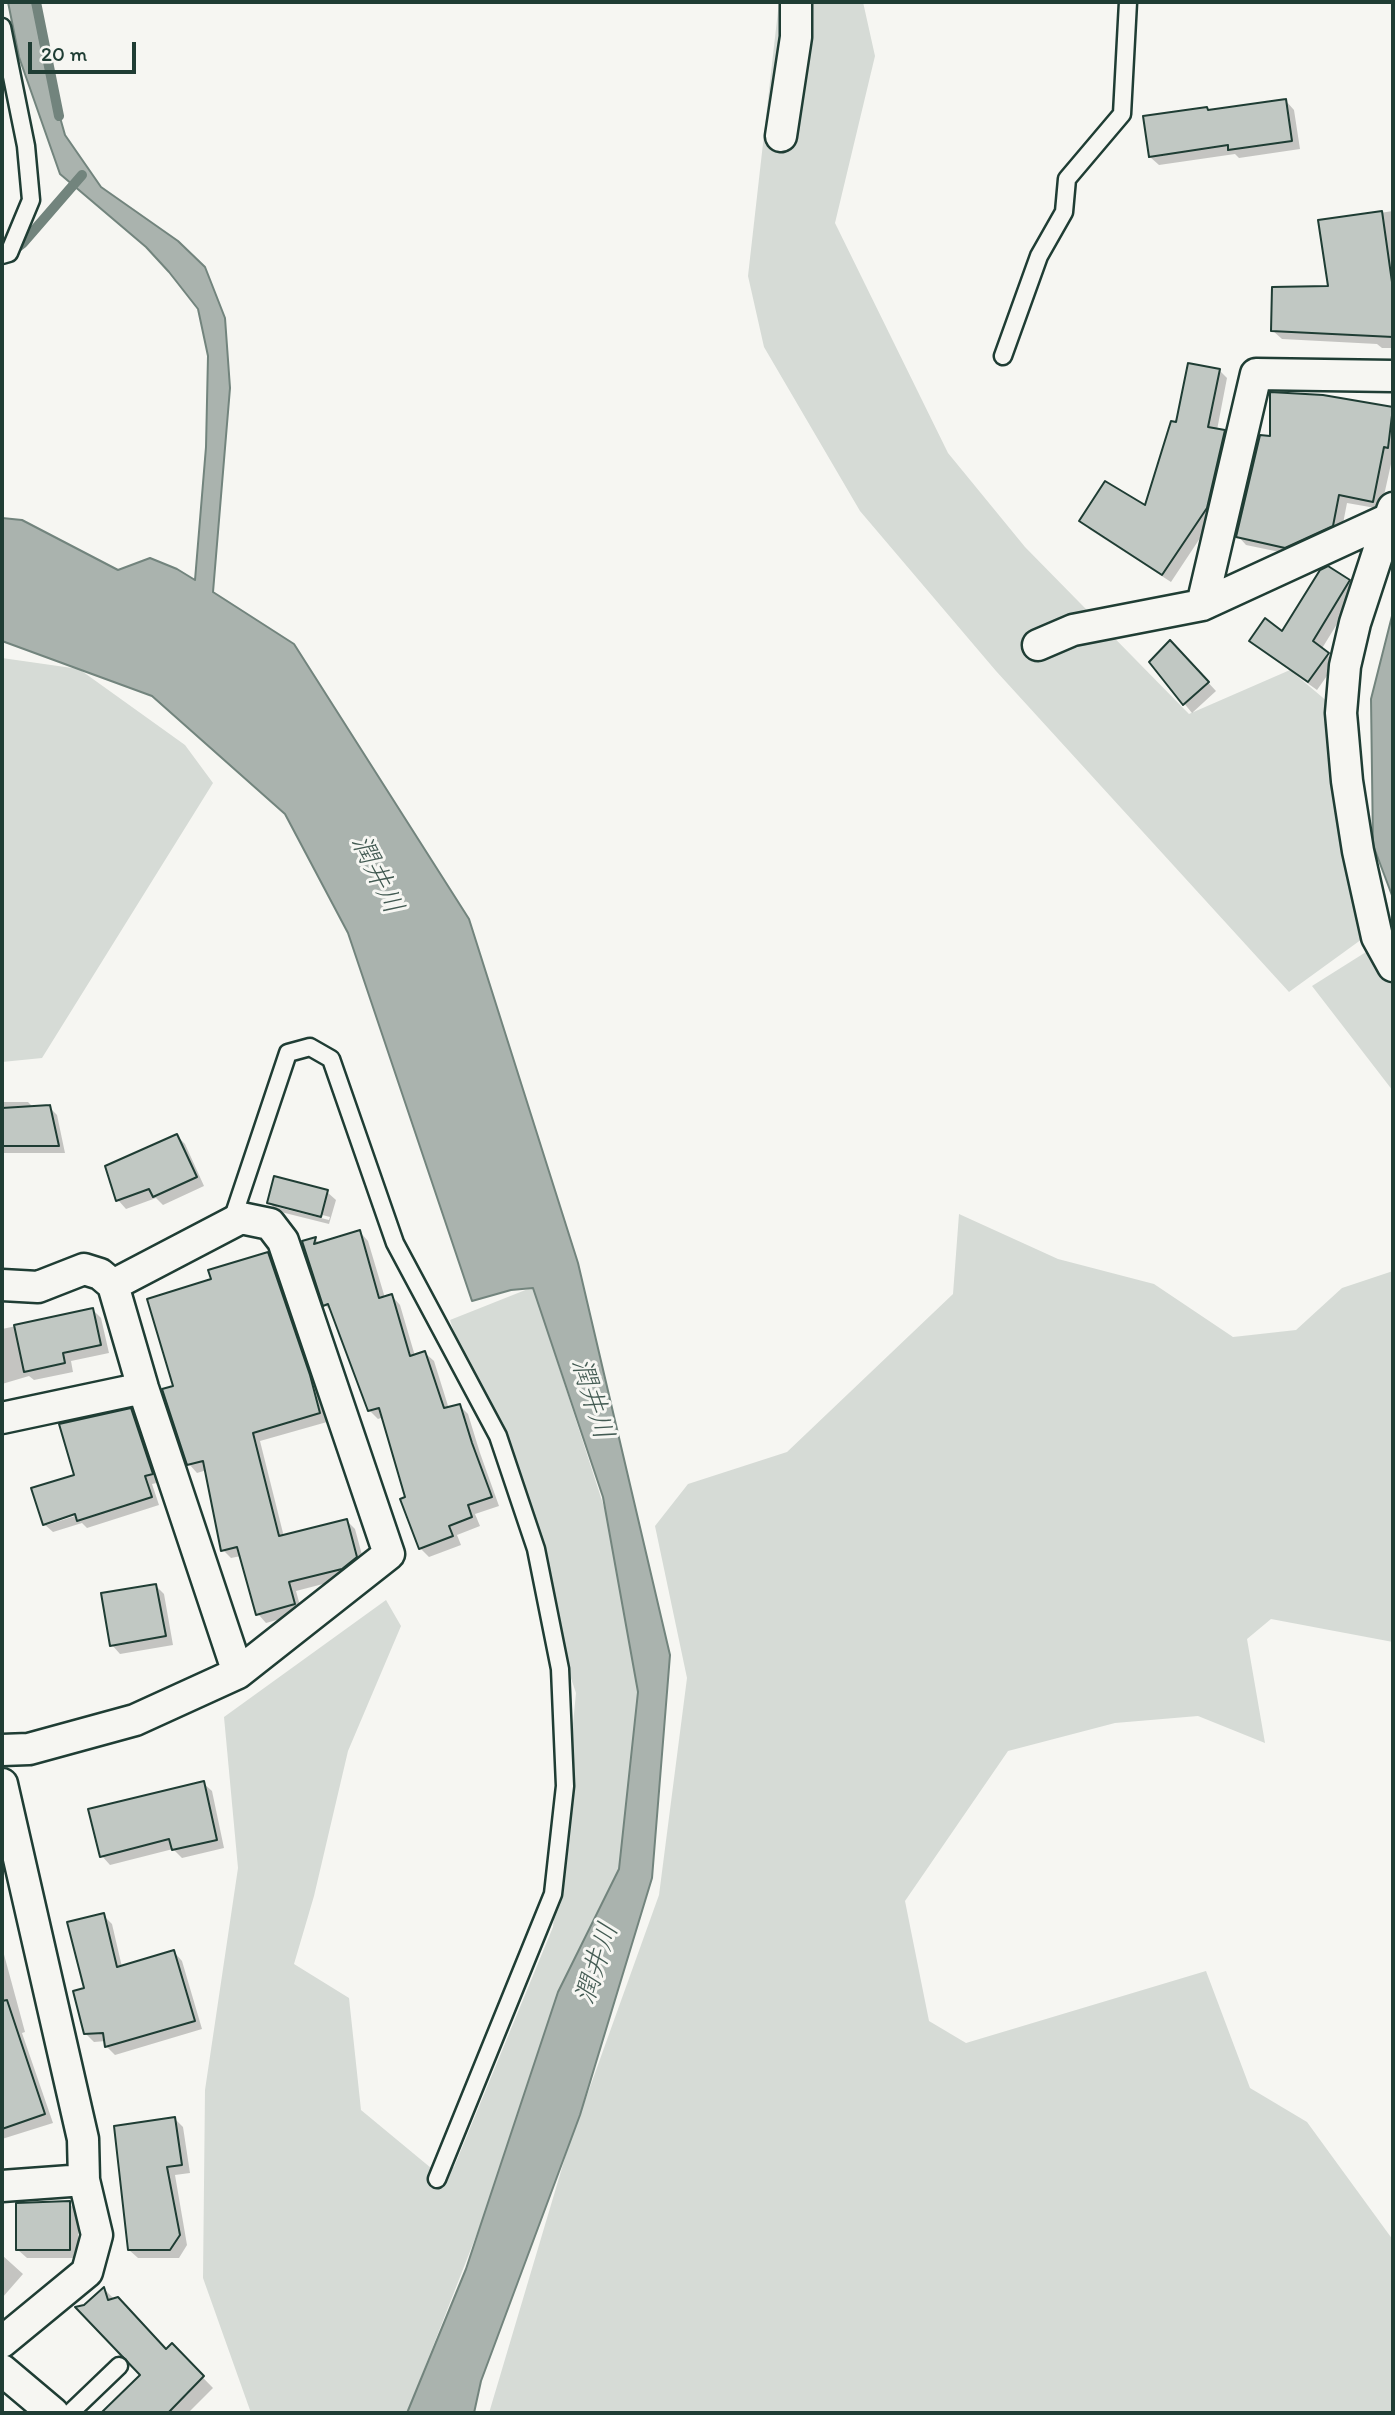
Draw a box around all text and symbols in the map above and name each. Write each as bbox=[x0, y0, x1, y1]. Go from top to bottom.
scale bar bbox=[32, 28, 140, 72]
text: 20 m bbox=[41, 41, 87, 66]
water label: 潤井川 bbox=[342, 830, 410, 920]
water label: 潤井川 bbox=[563, 1354, 619, 1444]
water label: 潤井川 bbox=[569, 1919, 627, 2009]

